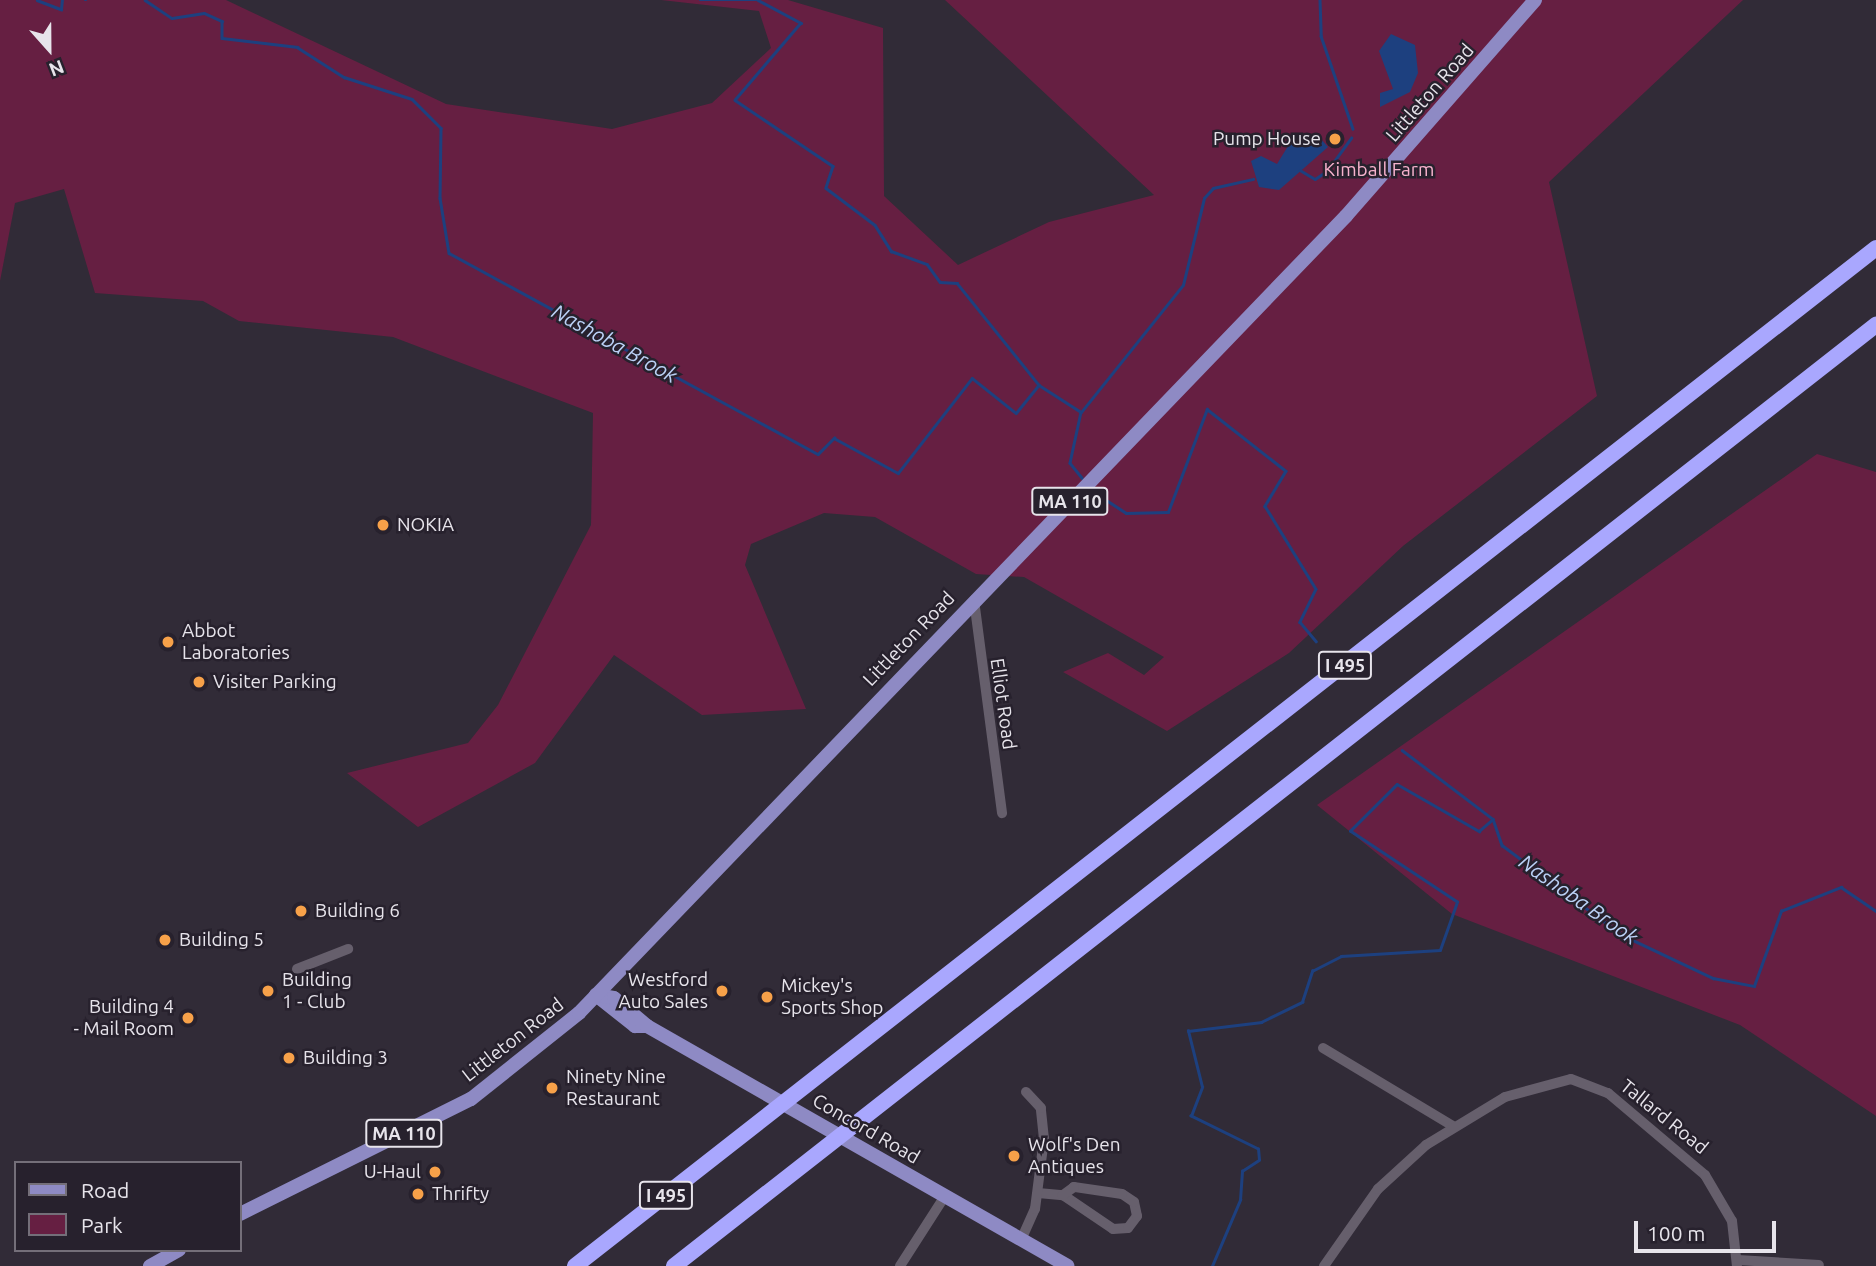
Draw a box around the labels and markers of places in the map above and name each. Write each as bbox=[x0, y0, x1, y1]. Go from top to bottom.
place label: Pump House bbox=[1213, 128, 1321, 150]
marker: Pump House bbox=[1327, 131, 1343, 147]
place label: NOKIA bbox=[397, 514, 454, 536]
marker: NOKIA bbox=[375, 517, 391, 533]
place label: Abbot Laboratories bbox=[182, 620, 290, 664]
marker: Abbot Laboratories bbox=[160, 634, 176, 650]
place label: Visiter Parking bbox=[213, 671, 337, 693]
marker: Visiter Parking bbox=[191, 674, 207, 690]
place label: Building 6 bbox=[315, 900, 400, 922]
marker: Building 6 bbox=[293, 903, 309, 919]
place label: Building 5 bbox=[179, 929, 264, 951]
marker: Building 5 bbox=[157, 932, 173, 948]
place label: Building 1 - Club bbox=[282, 969, 352, 1013]
place label: Westford Auto Sales bbox=[618, 969, 708, 1013]
place label: Mickey's Sports Shop bbox=[781, 975, 883, 1019]
marker: Building 1 - Club bbox=[260, 983, 276, 999]
marker: Westford Auto Sales bbox=[714, 983, 730, 999]
marker: Mickey's Sports Shop bbox=[759, 989, 775, 1005]
place label: Building 4 - Mail Room bbox=[74, 996, 174, 1040]
marker: Building 4 - Mail Room bbox=[180, 1010, 196, 1026]
place label: Building 3 bbox=[303, 1047, 388, 1069]
marker: Building 3 bbox=[281, 1050, 297, 1066]
place label: Ninety Nine Restaurant bbox=[566, 1066, 666, 1110]
marker: Ninety Nine Restaurant bbox=[544, 1080, 560, 1096]
place label: Wolf's Den Antiques bbox=[1028, 1134, 1121, 1178]
marker: Wolf's Den Antiques bbox=[1006, 1148, 1022, 1164]
place label: U-Haul bbox=[364, 1161, 421, 1183]
marker: U-Haul bbox=[427, 1164, 443, 1180]
place label: Thrifty bbox=[432, 1183, 489, 1205]
marker: Thrifty bbox=[410, 1186, 426, 1202]

